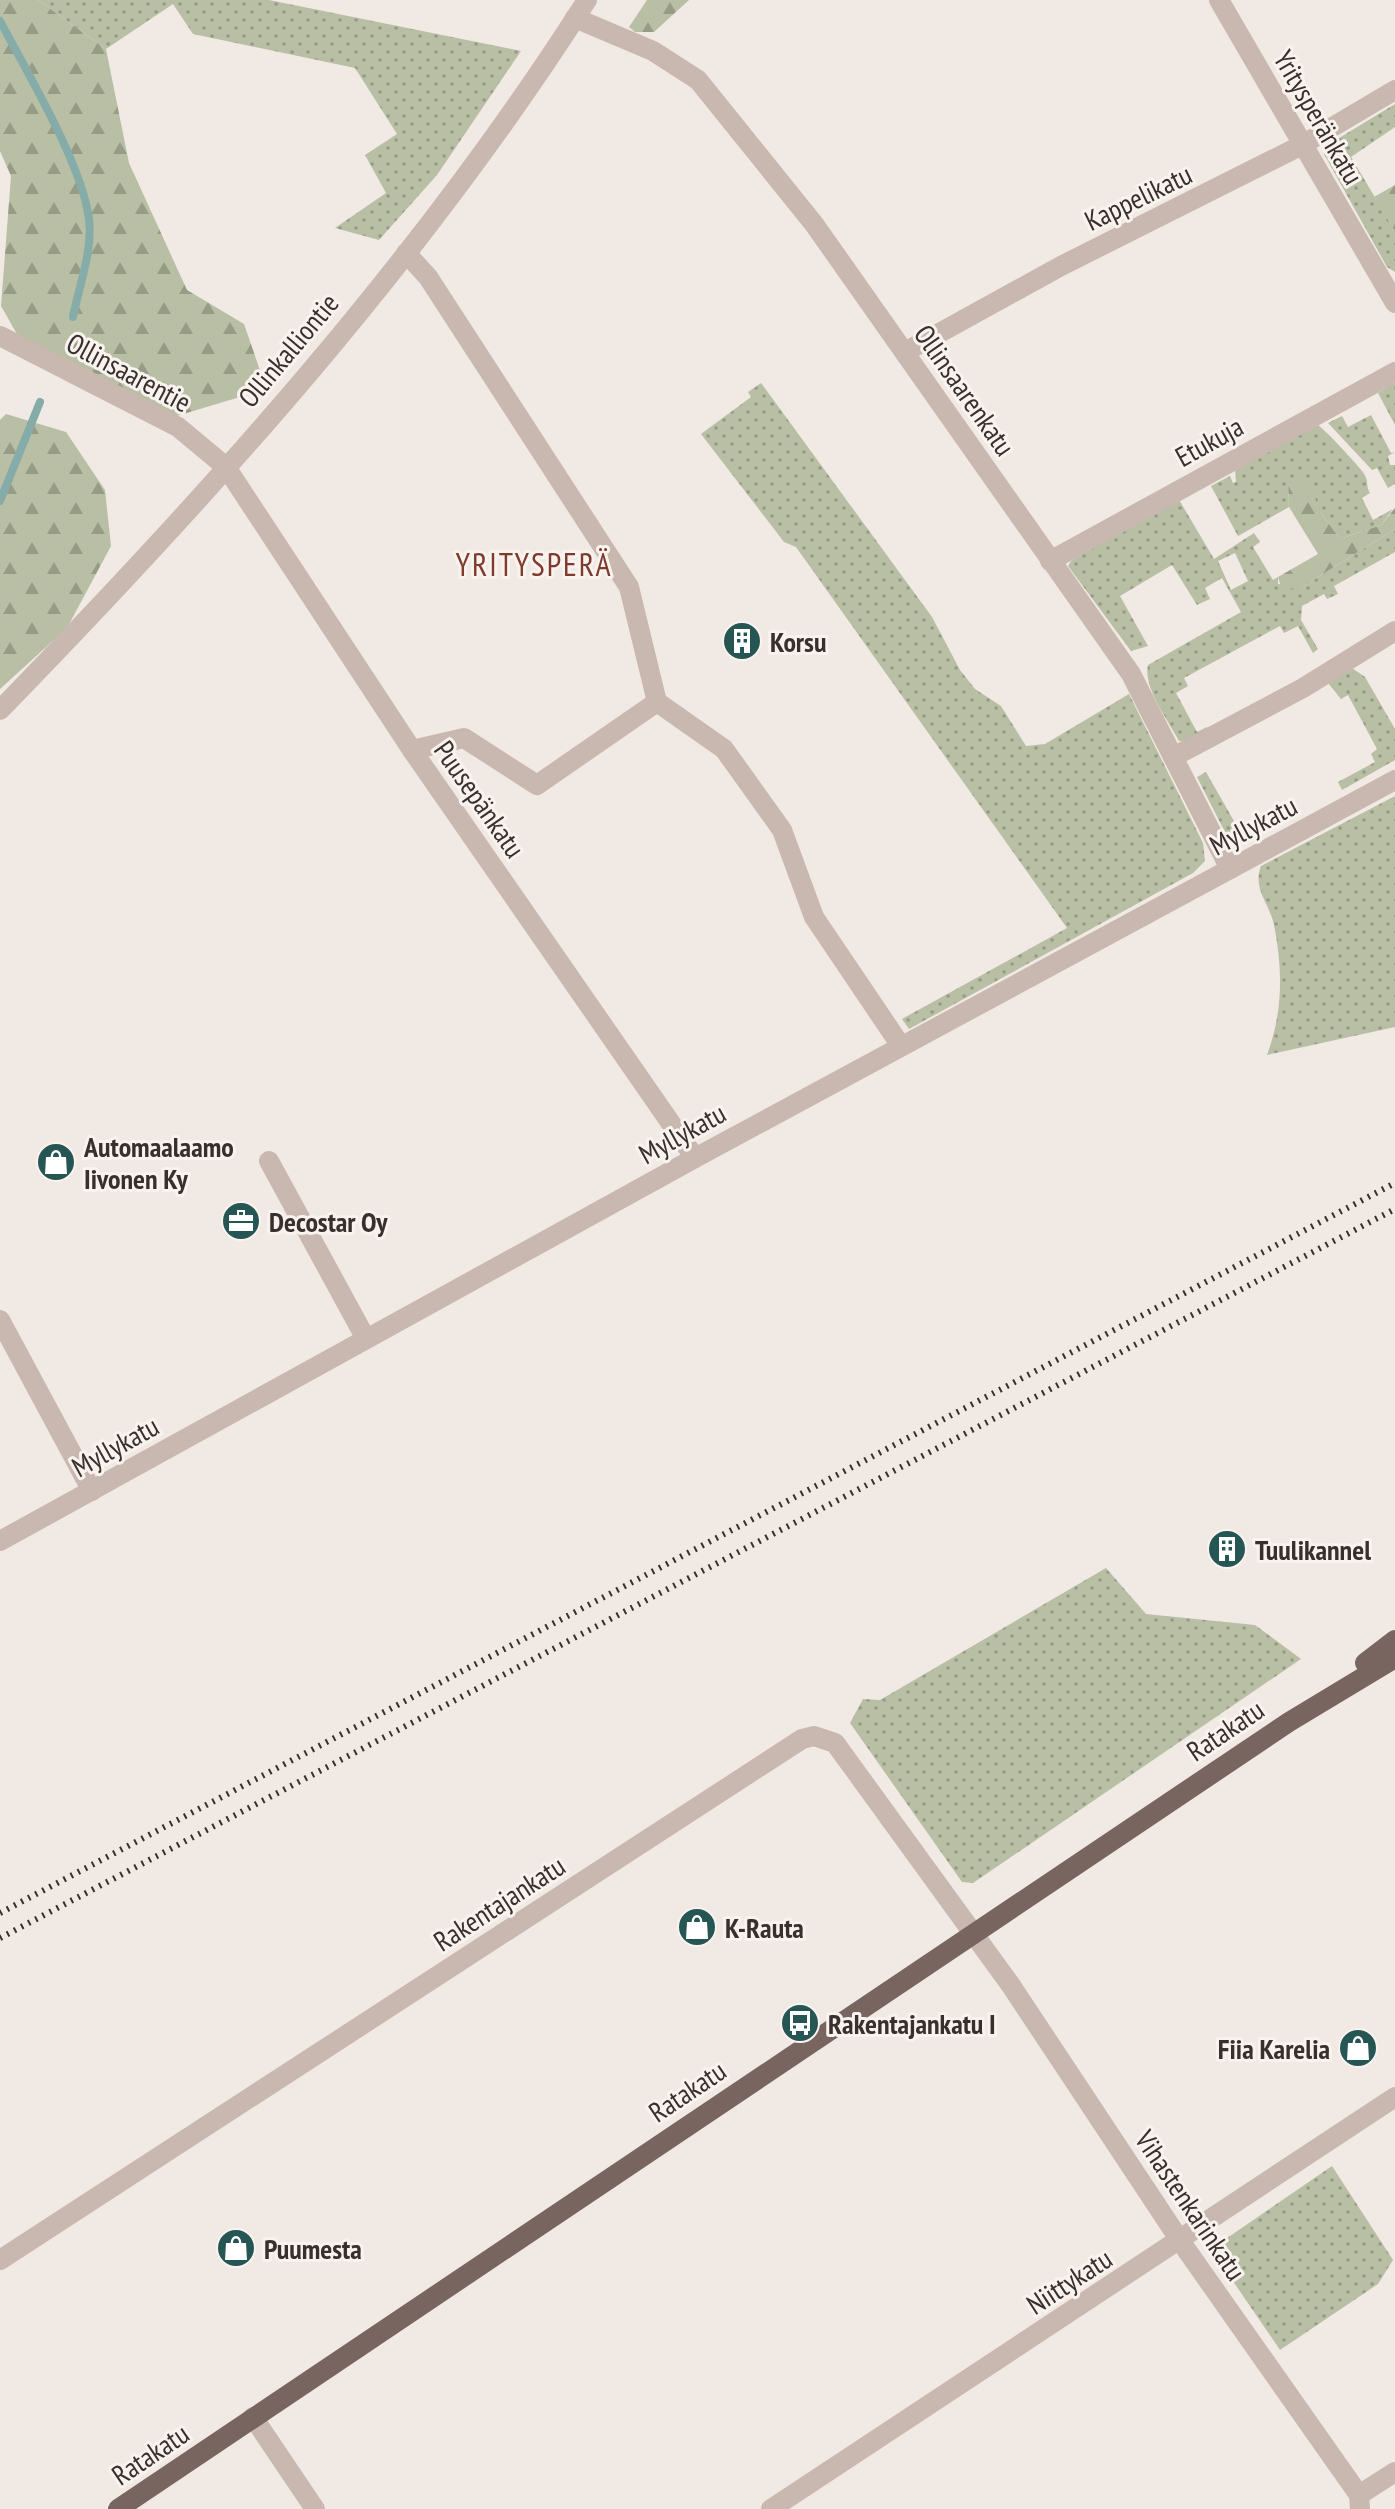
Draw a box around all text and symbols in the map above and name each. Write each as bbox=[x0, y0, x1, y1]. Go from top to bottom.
street label: Yritysperänkatu bbox=[1266, 43, 1372, 191]
street label: Kappelikatu bbox=[1078, 155, 1198, 239]
street label: Ollinkalliontie bbox=[230, 285, 346, 415]
street label: Ollinsaarenkatu bbox=[906, 317, 1024, 463]
street label: Ollinsaarentie bbox=[60, 324, 198, 420]
street label: Etukuja bbox=[1168, 407, 1250, 475]
district label: YRITYSPERÄ bbox=[455, 543, 613, 585]
building icon: Korsu bbox=[721, 620, 763, 662]
place label: Korsu bbox=[770, 623, 826, 660]
street label: Puusepänkatu bbox=[426, 733, 534, 865]
street label: Myllykatu bbox=[1203, 787, 1303, 863]
street label: Myllykatu bbox=[632, 1094, 732, 1172]
place label: Automaalaamo Iivonen Ky bbox=[83, 1128, 234, 1197]
shop icon: Automaalaamo Iivonen Ky bbox=[35, 1141, 77, 1183]
office icon: Decostar Oy bbox=[220, 1200, 262, 1242]
place label: Decostar Oy bbox=[269, 1203, 388, 1240]
street label: Myllykatu bbox=[65, 1407, 165, 1485]
building icon: Tuulikannel bbox=[1206, 1528, 1248, 1570]
place label: Tuulikannel bbox=[1255, 1531, 1371, 1568]
street label: Ratakatu bbox=[1179, 1691, 1271, 1769]
street label: Rakentajankatu bbox=[426, 1847, 572, 1959]
shop icon: K-Rauta bbox=[676, 1906, 718, 1948]
place label: K-Rauta bbox=[725, 1909, 804, 1946]
bus stop icon: Rakentajankatu I bbox=[779, 2002, 821, 2044]
place label: Rakentajankatu I bbox=[828, 2005, 996, 2042]
shop icon: Fiia Karelia bbox=[1337, 2027, 1379, 2069]
place label: Fiia Karelia bbox=[1218, 2030, 1330, 2067]
street label: Ratakatu bbox=[641, 2052, 733, 2130]
street label: Vihastenkarinkatu bbox=[1127, 2122, 1255, 2287]
shop icon: Puumesta bbox=[215, 2227, 257, 2269]
place label: Puumesta bbox=[264, 2230, 362, 2267]
street label: Niittykatu bbox=[1019, 2240, 1119, 2322]
street label: Ratakatu bbox=[104, 2415, 196, 2493]

